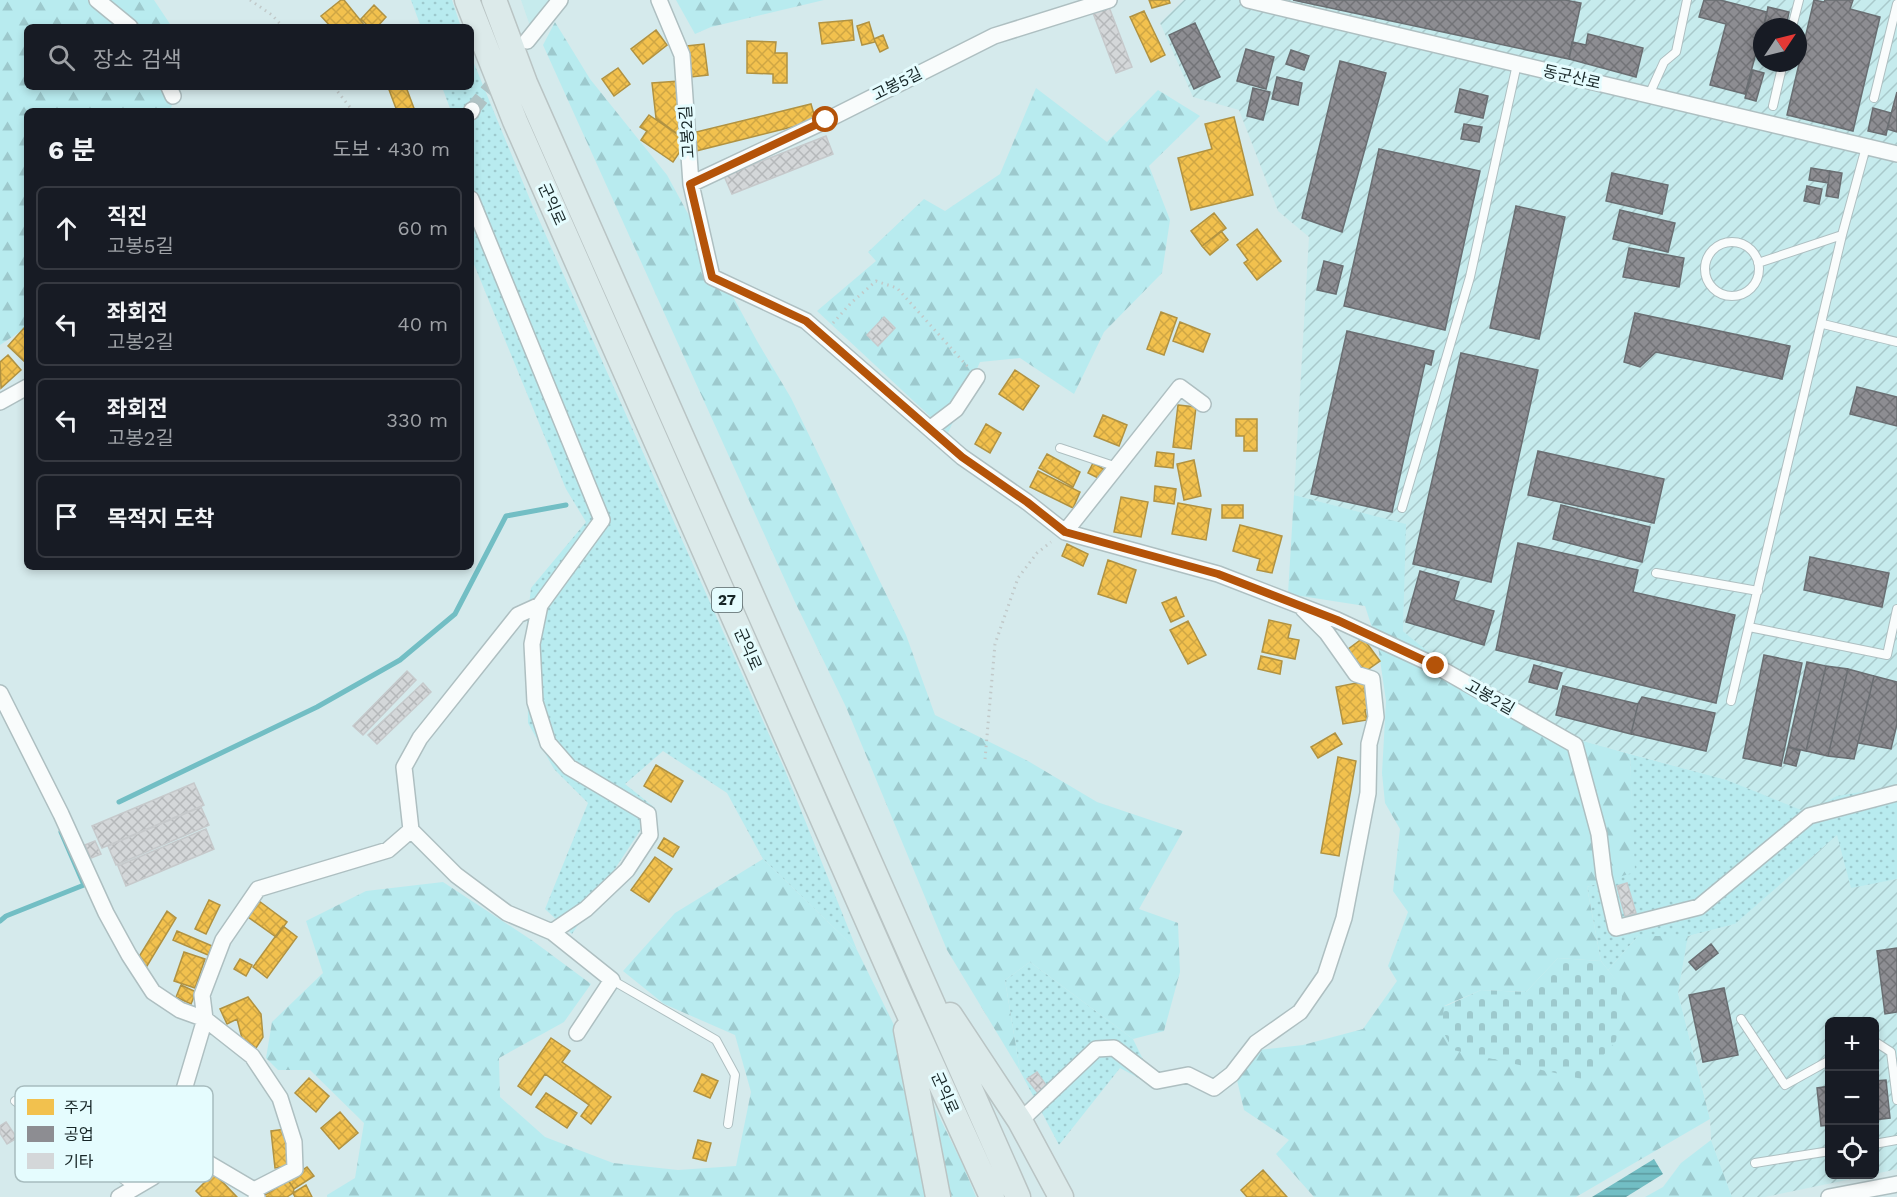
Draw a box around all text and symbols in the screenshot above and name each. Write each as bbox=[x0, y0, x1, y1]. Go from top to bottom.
north arrow bbox=[1753, 18, 1807, 72]
search box bbox=[24, 24, 474, 90]
icon: search bbox=[45, 41, 78, 74]
text: 장소 검색 bbox=[93, 47, 181, 72]
street label: 동군산로 bbox=[1541, 61, 1603, 93]
street label: 고봉5길 bbox=[869, 63, 925, 105]
street label: 고봉2길 bbox=[676, 105, 698, 159]
route start bbox=[812, 106, 838, 132]
text: 6 분 bbox=[48, 135, 95, 165]
text: 도보 · 430 m bbox=[333, 137, 450, 161]
street label: 군익로 bbox=[534, 180, 570, 228]
text: 직진 bbox=[107, 204, 147, 229]
icon: ahead bbox=[50, 212, 83, 245]
text: 60 m bbox=[398, 216, 448, 240]
text: 고봉5길 bbox=[107, 234, 174, 258]
text: 좌회전 bbox=[107, 300, 168, 325]
icon: left bbox=[50, 308, 83, 341]
text: 40 m bbox=[397, 312, 448, 336]
text: 고봉2길 bbox=[107, 330, 174, 354]
text: 좌회전 bbox=[107, 396, 168, 421]
icon: left bbox=[50, 404, 83, 437]
text: 330 m bbox=[386, 408, 448, 432]
text: 고봉2길 bbox=[107, 426, 174, 450]
icon: arrive bbox=[50, 500, 83, 533]
text: 목적지 도착 bbox=[107, 506, 215, 531]
road number: 27 bbox=[712, 588, 742, 612]
street label: 군익로 bbox=[730, 625, 766, 673]
route end bbox=[1422, 652, 1448, 678]
street label: 고봉2길 bbox=[1462, 675, 1518, 719]
map controls bbox=[1825, 1017, 1879, 1179]
button: + bbox=[1825, 1017, 1879, 1071]
street label: 군익로 bbox=[927, 1069, 963, 1117]
button: − bbox=[1825, 1071, 1879, 1125]
legend bbox=[15, 1086, 213, 1182]
text: 주거 bbox=[64, 1098, 93, 1117]
text: 공업 bbox=[64, 1125, 93, 1144]
button: locate bbox=[1825, 1125, 1879, 1179]
text: 기타 bbox=[64, 1152, 94, 1171]

